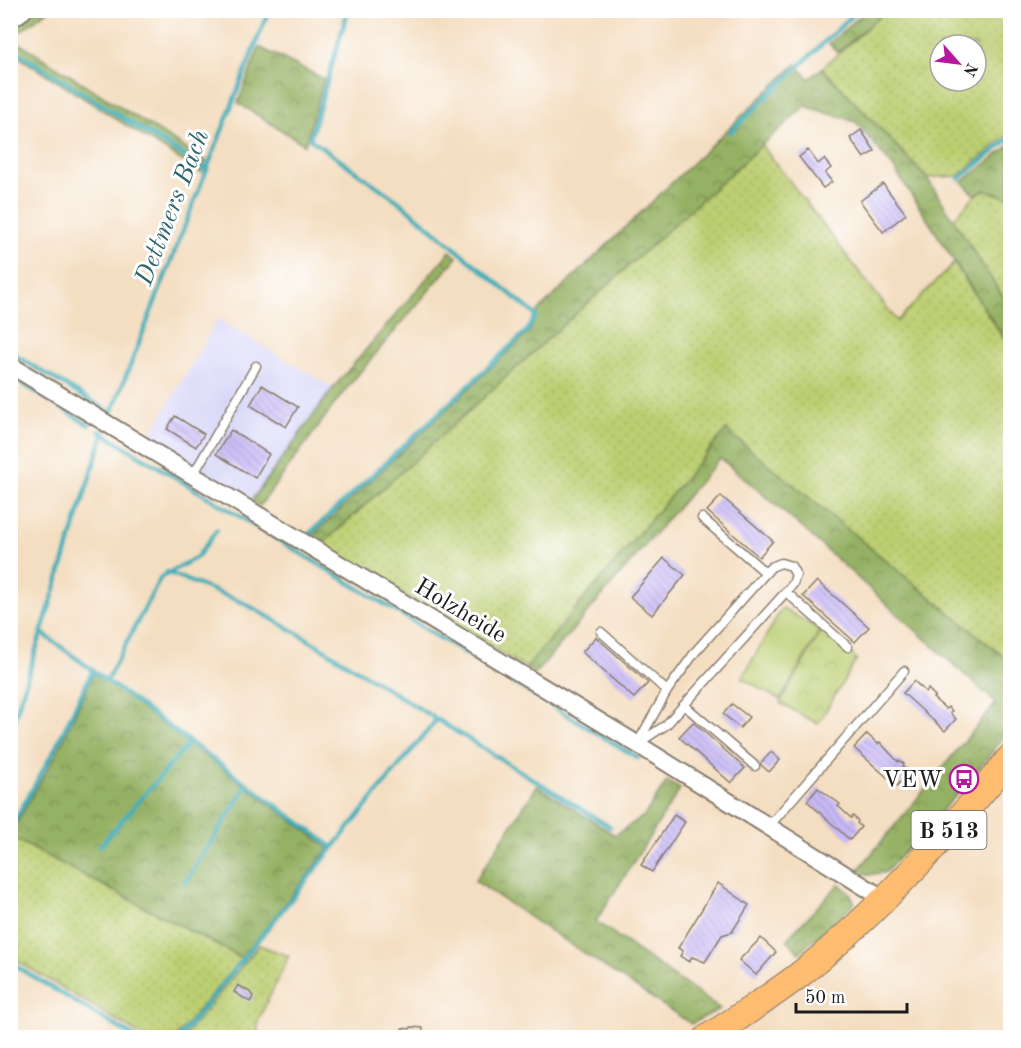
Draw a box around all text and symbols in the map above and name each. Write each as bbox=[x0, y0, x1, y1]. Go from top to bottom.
north arrow bbox=[928, 33, 988, 93]
text: N bbox=[959, 60, 979, 79]
water label: Dettmers Bach bbox=[131, 126, 214, 290]
street label: Holzheide bbox=[410, 575, 510, 648]
bus stop icon: VEW bbox=[948, 763, 980, 795]
place label: VEW bbox=[882, 769, 943, 793]
road number: B 513 bbox=[912, 811, 986, 849]
scale bar bbox=[796, 976, 907, 1014]
text: 50 m bbox=[805, 989, 845, 1007]

